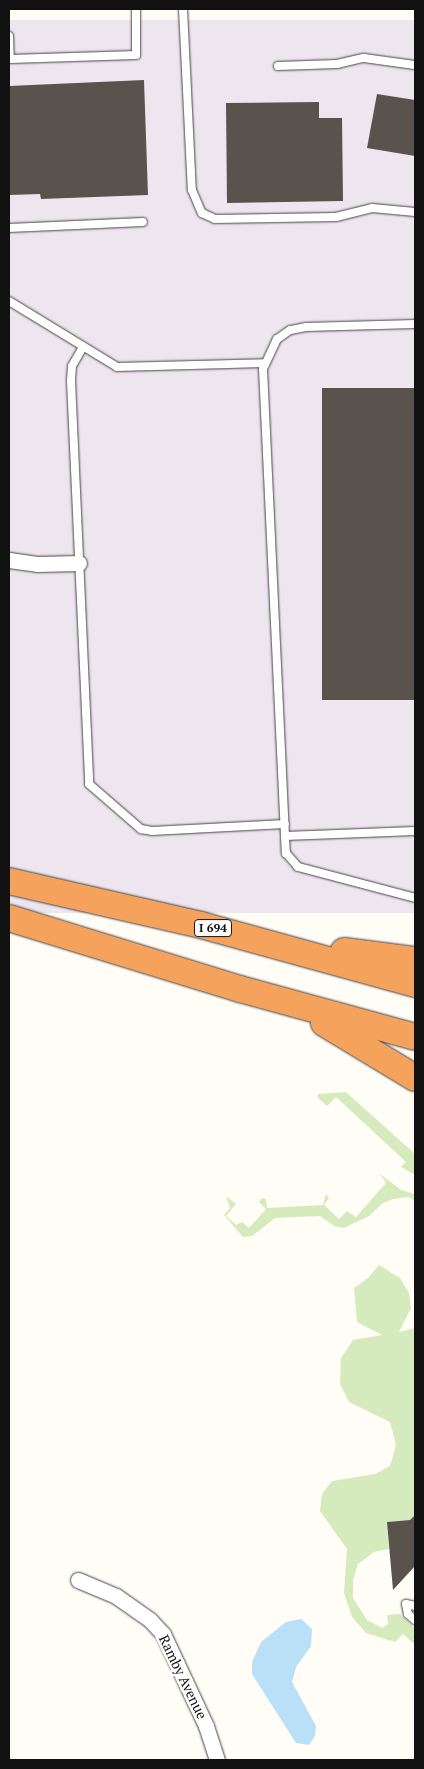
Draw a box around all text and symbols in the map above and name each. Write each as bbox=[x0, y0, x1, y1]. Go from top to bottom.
road number: I 694 bbox=[193, 918, 233, 938]
street label: Ramby Avenue bbox=[155, 1632, 211, 1722]

